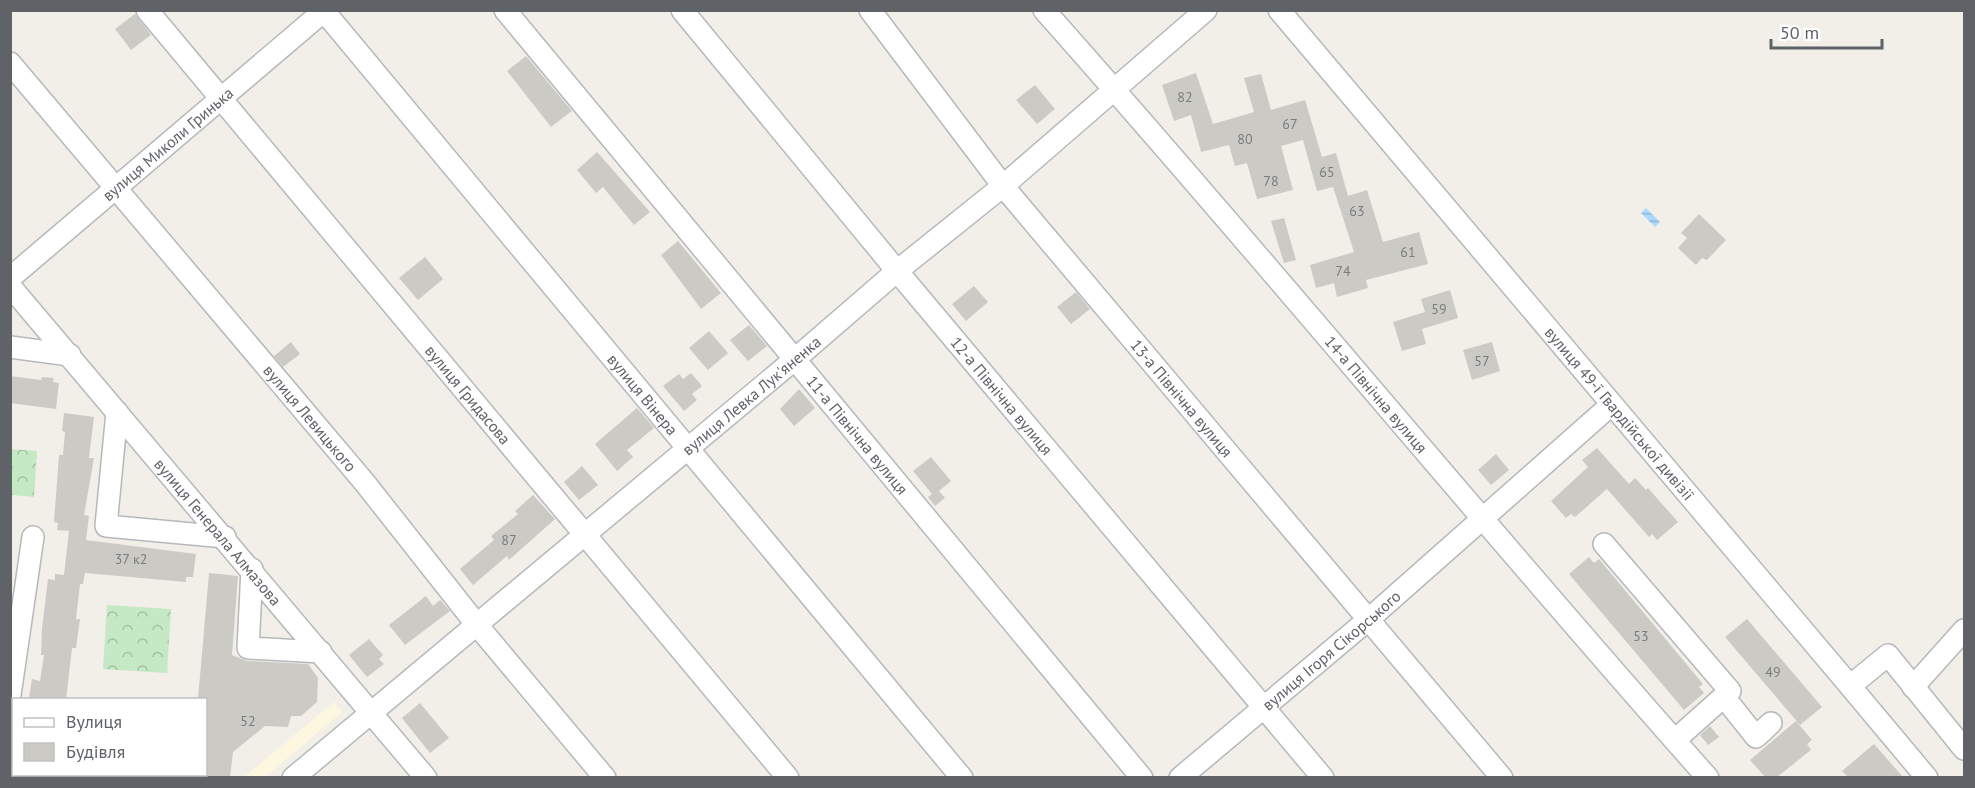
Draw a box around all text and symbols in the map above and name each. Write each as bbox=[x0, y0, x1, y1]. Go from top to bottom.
scale bar bbox=[1771, 12, 1882, 50]
text: 50 m bbox=[1780, 21, 1819, 44]
street label: вулиця Миколи Гринька bbox=[98, 83, 237, 205]
house number: 82 bbox=[1177, 88, 1193, 106]
house number: 67 bbox=[1282, 115, 1298, 133]
house number: 80 bbox=[1237, 130, 1253, 148]
house number: 65 bbox=[1319, 163, 1335, 181]
house number: 78 bbox=[1263, 172, 1279, 190]
house number: 63 bbox=[1349, 202, 1365, 220]
house number: 61 bbox=[1400, 243, 1416, 261]
house number: 74 bbox=[1335, 262, 1351, 280]
house number: 59 bbox=[1431, 300, 1447, 318]
street label: вулиця 49-ї Гвардійської дивізії bbox=[1541, 322, 1699, 504]
street label: 14-а Північна вулиця bbox=[1321, 331, 1432, 457]
street label: вулиця Левка Лук'яненка bbox=[678, 332, 825, 459]
street label: 12-а Північна вулиця bbox=[946, 332, 1057, 459]
street label: 13-а Північна вулиця bbox=[1126, 335, 1237, 461]
street label: вулиця Гридасова bbox=[421, 341, 515, 448]
street label: вулиця Вінера bbox=[603, 350, 682, 439]
house number: 57 bbox=[1474, 352, 1490, 370]
street label: вулиця Левицького bbox=[259, 361, 361, 476]
street label: 11-а Північна вулиця bbox=[802, 371, 912, 498]
street label: вулиця Генерала Алмазова bbox=[150, 454, 286, 610]
house number: 87 bbox=[501, 531, 517, 549]
house number: 37 к2 bbox=[115, 550, 147, 568]
street label: вулиця Ігоря Сікорського bbox=[1258, 586, 1405, 715]
house number: 53 bbox=[1633, 627, 1649, 645]
house number: 49 bbox=[1765, 663, 1781, 681]
legend bbox=[12, 698, 207, 776]
text: Вулиця bbox=[66, 710, 122, 733]
house number: 52 bbox=[240, 712, 256, 730]
text: Будівля bbox=[66, 740, 125, 763]

